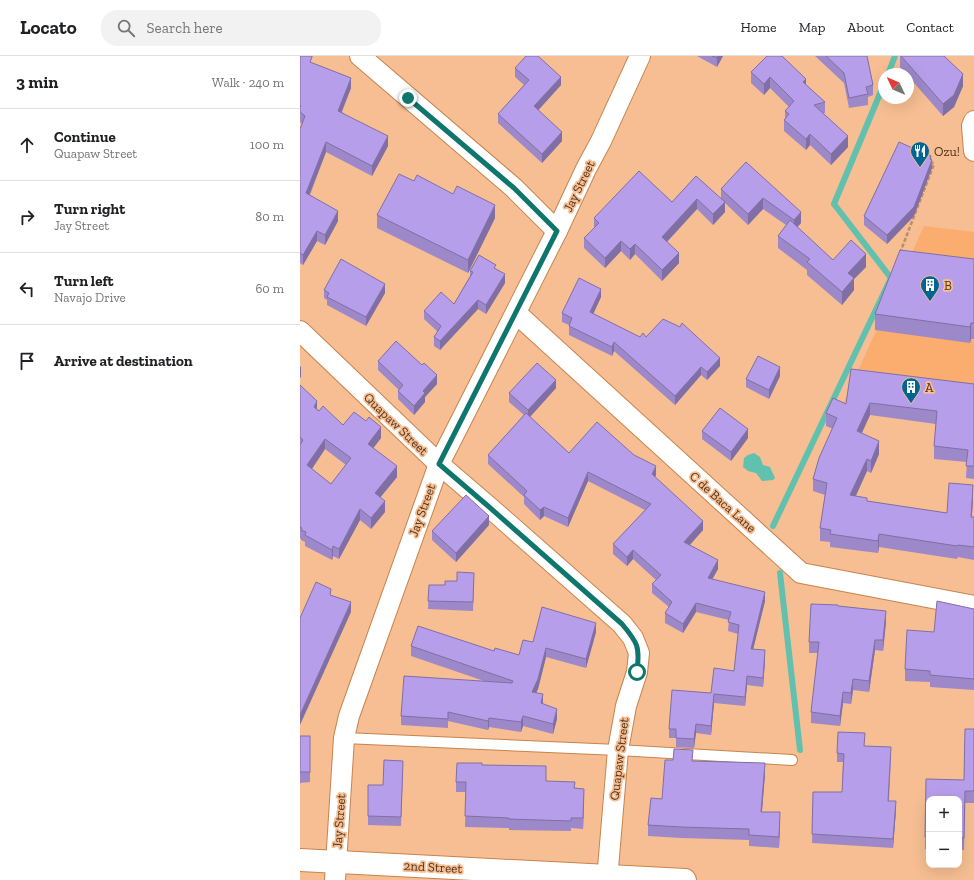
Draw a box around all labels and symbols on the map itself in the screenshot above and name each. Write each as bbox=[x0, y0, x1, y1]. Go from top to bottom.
north arrow bbox=[878, 68, 914, 104]
route end bbox=[399, 89, 417, 107]
restaurant icon: Ozu! bbox=[909, 140, 931, 168]
place label: Ozu! bbox=[934, 144, 960, 159]
street label: Jay Street bbox=[560, 158, 598, 214]
building icon: B bbox=[919, 274, 941, 302]
place label: B bbox=[944, 278, 952, 293]
building icon: A bbox=[900, 376, 922, 404]
place label: A bbox=[925, 380, 934, 395]
street label: Quapaw Street bbox=[361, 390, 431, 458]
street label: C de Baca Lane bbox=[687, 468, 759, 536]
street label: Jay Street bbox=[406, 481, 439, 538]
route start bbox=[628, 663, 646, 681]
street label: Quapaw Street bbox=[606, 717, 632, 801]
street label: Jay Street bbox=[330, 793, 348, 849]
street label: 2nd Street bbox=[403, 858, 463, 876]

